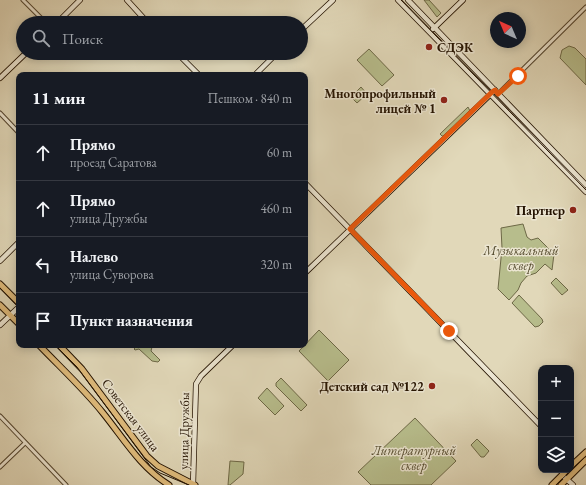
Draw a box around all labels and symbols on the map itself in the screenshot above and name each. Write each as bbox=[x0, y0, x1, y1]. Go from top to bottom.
north arrow bbox=[490, 12, 526, 48]
place label: СДЭК bbox=[437, 39, 474, 56]
marker: СДЭК bbox=[424, 42, 434, 52]
route start bbox=[509, 67, 527, 85]
place label: Многопрофильный лицей № 1 bbox=[324, 85, 436, 117]
marker: Многопрофильный лицей № 1 bbox=[439, 95, 449, 105]
place label: Партнер bbox=[516, 202, 565, 219]
marker: Партнер bbox=[568, 205, 578, 215]
park label: Музыкальный сквер bbox=[482, 242, 559, 274]
route end bbox=[440, 322, 458, 340]
street label: Советская улица bbox=[98, 375, 164, 455]
place label: Детский сад №122 bbox=[319, 378, 424, 395]
marker: Детский сад №122 bbox=[427, 381, 437, 391]
street label: улица Дружбы bbox=[175, 392, 193, 470]
park label: Литературный сквер bbox=[371, 442, 456, 474]

